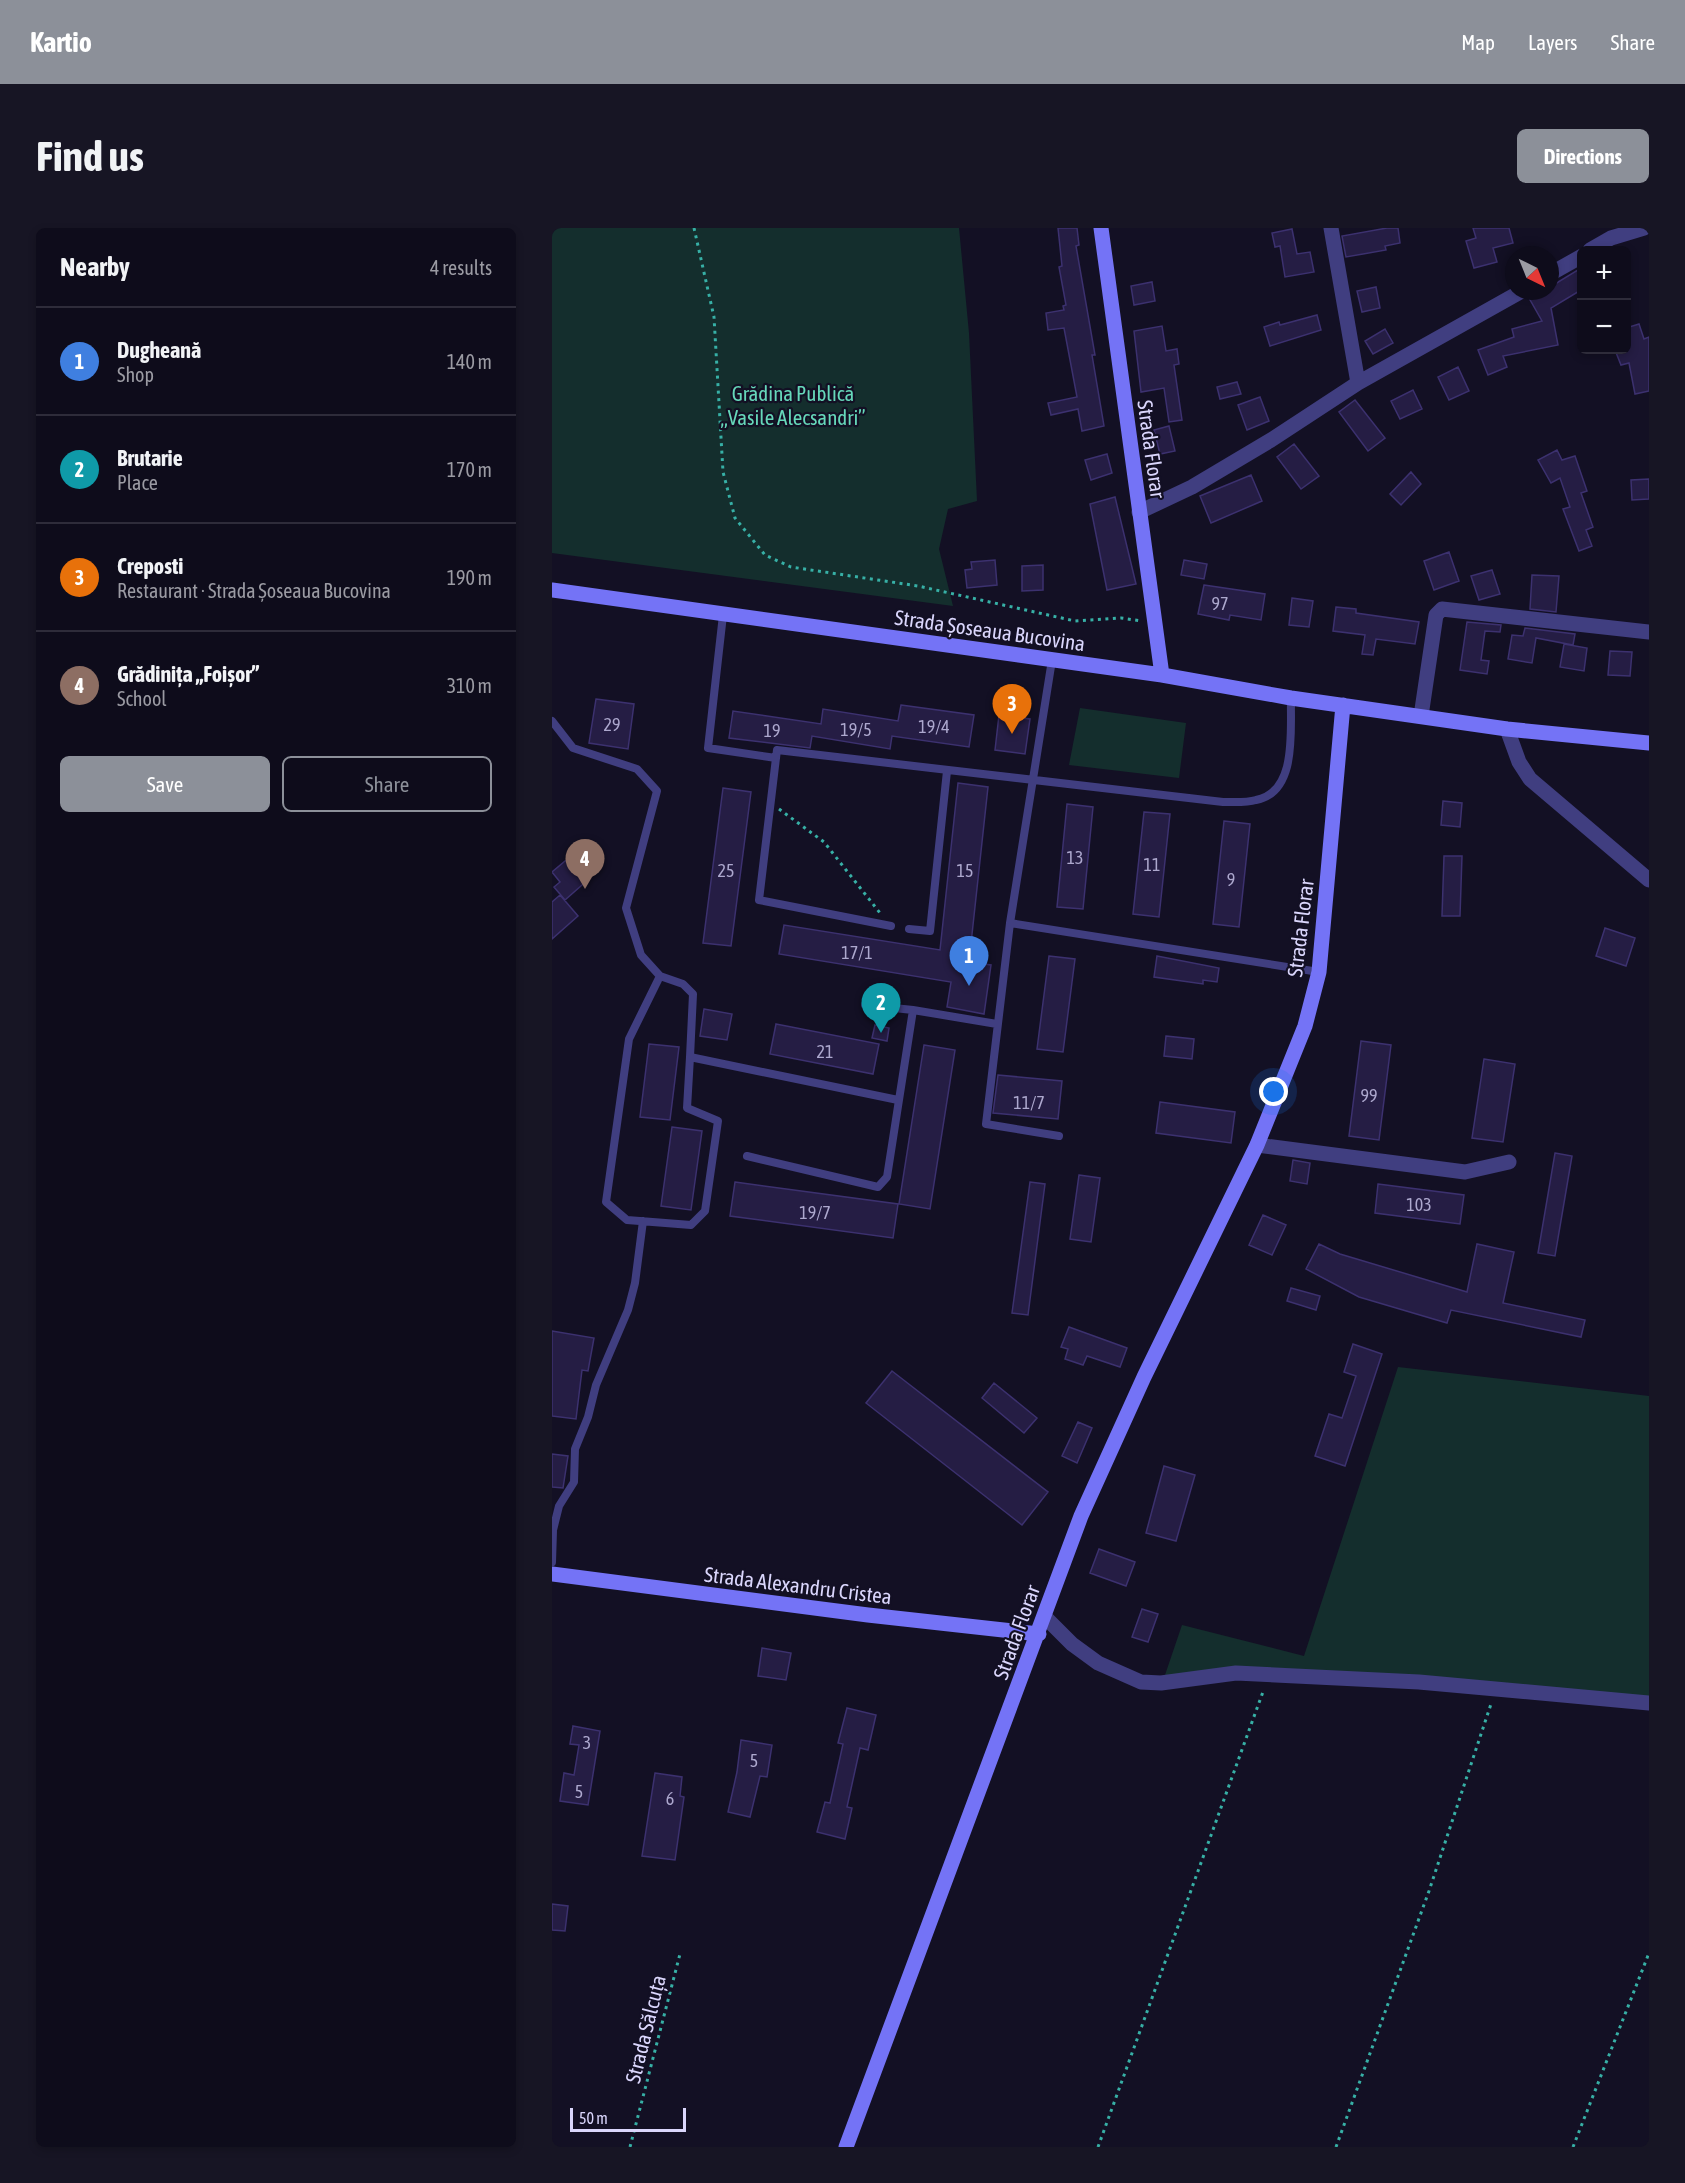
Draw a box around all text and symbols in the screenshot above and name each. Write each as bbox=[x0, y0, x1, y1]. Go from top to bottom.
text: Kartio bbox=[30, 26, 92, 58]
text: Map bbox=[1461, 30, 1495, 54]
text: Layers bbox=[1528, 30, 1578, 54]
text: Share bbox=[1611, 30, 1655, 54]
button: Directions bbox=[1517, 129, 1649, 183]
text: Find us bbox=[36, 132, 144, 180]
north arrow bbox=[1505, 246, 1559, 300]
map controls bbox=[1577, 246, 1631, 354]
button: + bbox=[1577, 246, 1631, 300]
text: Nearby bbox=[60, 252, 130, 282]
text: 4 results bbox=[430, 256, 492, 279]
button: − bbox=[1577, 300, 1631, 354]
text: Dugheană bbox=[117, 337, 201, 363]
text: 1 bbox=[75, 350, 84, 373]
text: 140 m bbox=[447, 350, 492, 373]
text: Shop bbox=[117, 363, 154, 386]
park label: Grădina Publică „Vasile Alecsandri” bbox=[720, 381, 866, 429]
street label: Strada Florar bbox=[1133, 399, 1171, 500]
text: Brutarie bbox=[117, 445, 183, 471]
text: 2 bbox=[75, 458, 84, 481]
text: 170 m bbox=[447, 458, 492, 481]
text: Place bbox=[117, 471, 158, 494]
text: Creposti bbox=[117, 553, 183, 579]
text: 3 bbox=[75, 566, 84, 589]
text: 190 m bbox=[447, 566, 492, 589]
text: Restaurant · Strada Șoseaua Bucovina bbox=[117, 579, 391, 602]
house number: 97 bbox=[1212, 593, 1228, 614]
street label: Strada Șoseaua Bucovina bbox=[893, 605, 1087, 655]
text: Grădinița „Foișor” bbox=[117, 661, 259, 687]
text: 4 bbox=[75, 674, 84, 697]
text: 310 m bbox=[447, 674, 492, 697]
pin: 3 bbox=[992, 684, 1032, 734]
text: School bbox=[117, 687, 167, 710]
house number: 29 bbox=[604, 714, 620, 735]
house number: 19/4 bbox=[918, 716, 950, 737]
house number: 19/5 bbox=[840, 719, 872, 740]
house number: 19 bbox=[764, 720, 780, 741]
button: Save bbox=[60, 756, 270, 812]
button: Share bbox=[282, 756, 492, 812]
pin: 4 bbox=[566, 840, 604, 889]
house number: 13 bbox=[1067, 847, 1083, 868]
house number: 11 bbox=[1144, 854, 1160, 875]
house number: 25 bbox=[718, 860, 734, 881]
house number: 15 bbox=[957, 860, 973, 881]
house number: 9 bbox=[1227, 869, 1235, 890]
street label: Strada Florar bbox=[1282, 877, 1318, 978]
pin: 1 bbox=[950, 936, 988, 986]
house number: 17/1 bbox=[841, 942, 873, 963]
pin: 2 bbox=[862, 984, 900, 1033]
house number: 21 bbox=[817, 1041, 833, 1062]
your location bbox=[1259, 1077, 1288, 1106]
house number: 99 bbox=[1361, 1085, 1377, 1106]
house number: 11/7 bbox=[1013, 1092, 1045, 1113]
house number: 103 bbox=[1406, 1194, 1432, 1215]
house number: 19/7 bbox=[799, 1202, 831, 1223]
street label: Strada Alexandru Cristea bbox=[703, 1562, 893, 1608]
street label: Strada Florar bbox=[988, 1581, 1044, 1682]
house number: 3 bbox=[583, 1732, 591, 1753]
house number: 5 bbox=[750, 1750, 758, 1771]
house number: 5 bbox=[575, 1781, 583, 1802]
house number: 6 bbox=[666, 1788, 674, 1809]
street label: Strada Sălcuța bbox=[620, 1972, 670, 2086]
scale bar bbox=[570, 2105, 686, 2132]
text: 50 m bbox=[579, 2109, 608, 2127]

